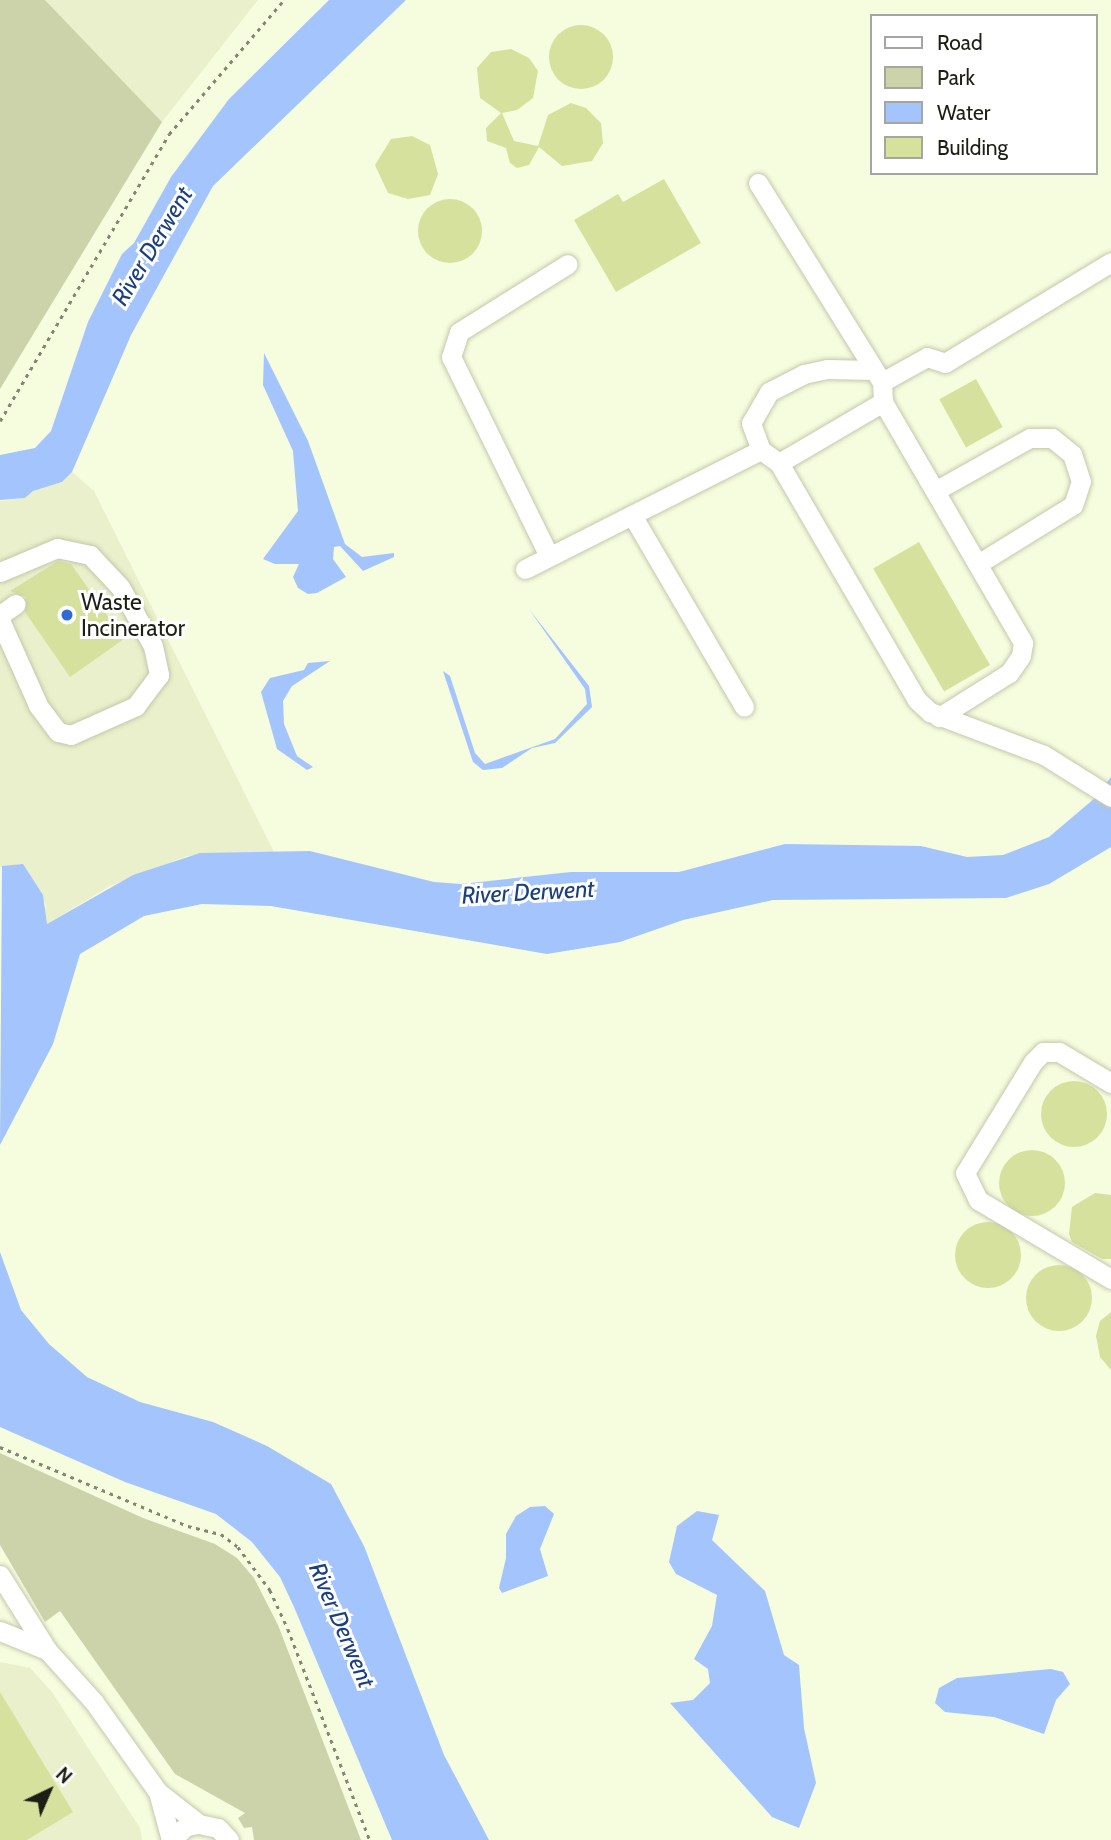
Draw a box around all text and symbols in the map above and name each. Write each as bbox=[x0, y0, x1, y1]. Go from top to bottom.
legend bbox=[870, 14, 1097, 175]
text: Road bbox=[937, 30, 983, 55]
text: Park bbox=[937, 65, 975, 90]
text: Water bbox=[937, 100, 990, 125]
text: Building bbox=[937, 135, 1008, 160]
water label: River Derwent bbox=[105, 182, 199, 310]
place label: Waste Incinerator bbox=[81, 588, 185, 642]
marker: Waste Incinerator bbox=[59, 607, 75, 623]
water label: River Derwent bbox=[461, 874, 595, 910]
water label: River Derwent bbox=[303, 1558, 381, 1692]
north arrow bbox=[14, 1756, 84, 1826]
text: N bbox=[51, 1763, 77, 1788]

